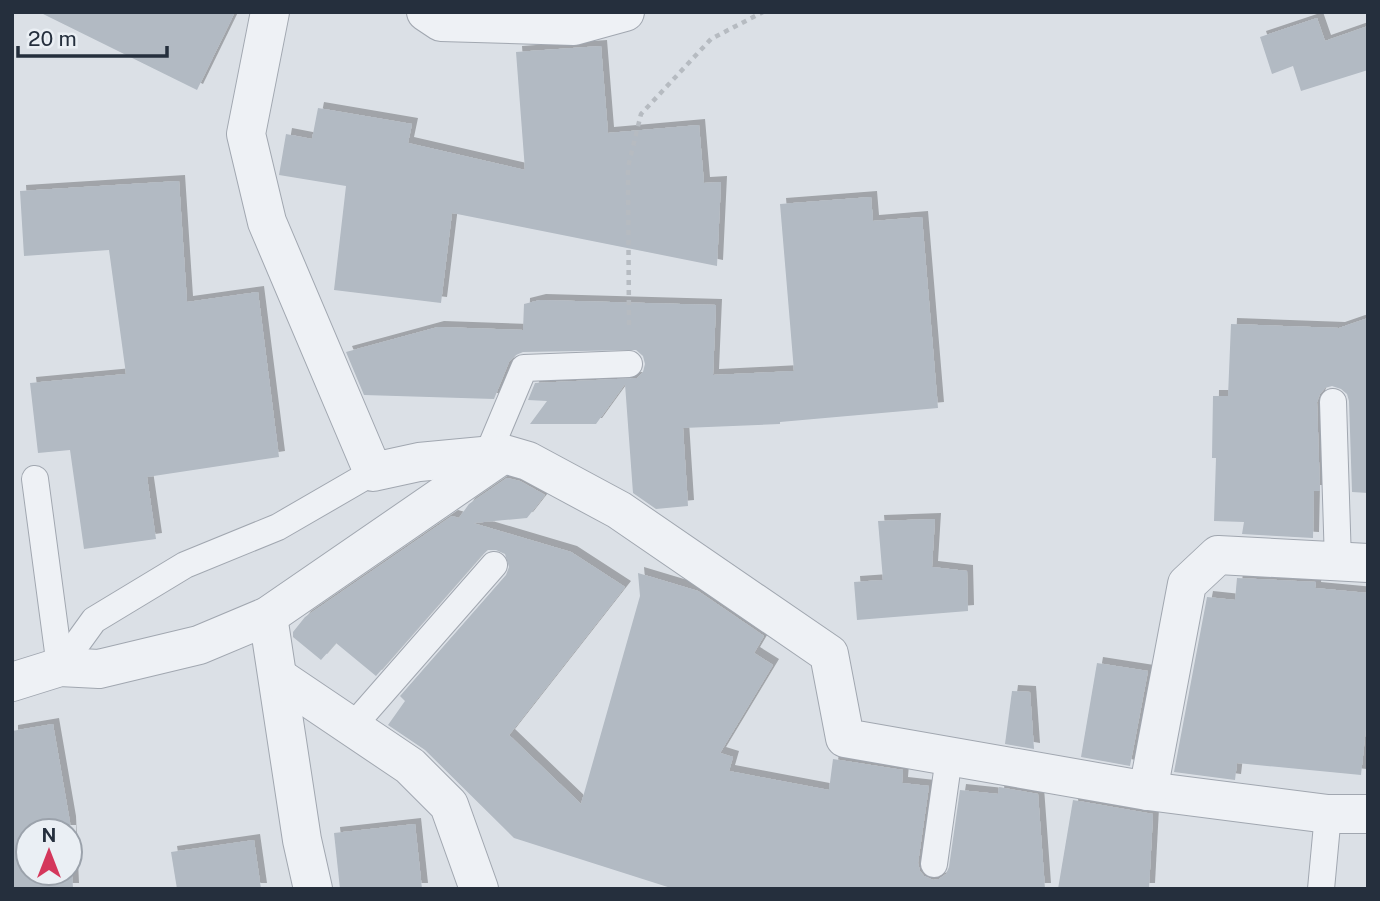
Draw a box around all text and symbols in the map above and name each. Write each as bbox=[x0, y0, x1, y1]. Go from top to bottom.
scale bar bbox=[18, 14, 166, 58]
text: 20 m bbox=[28, 26, 77, 51]
north arrow bbox=[14, 817, 84, 887]
text: N bbox=[42, 824, 56, 846]

